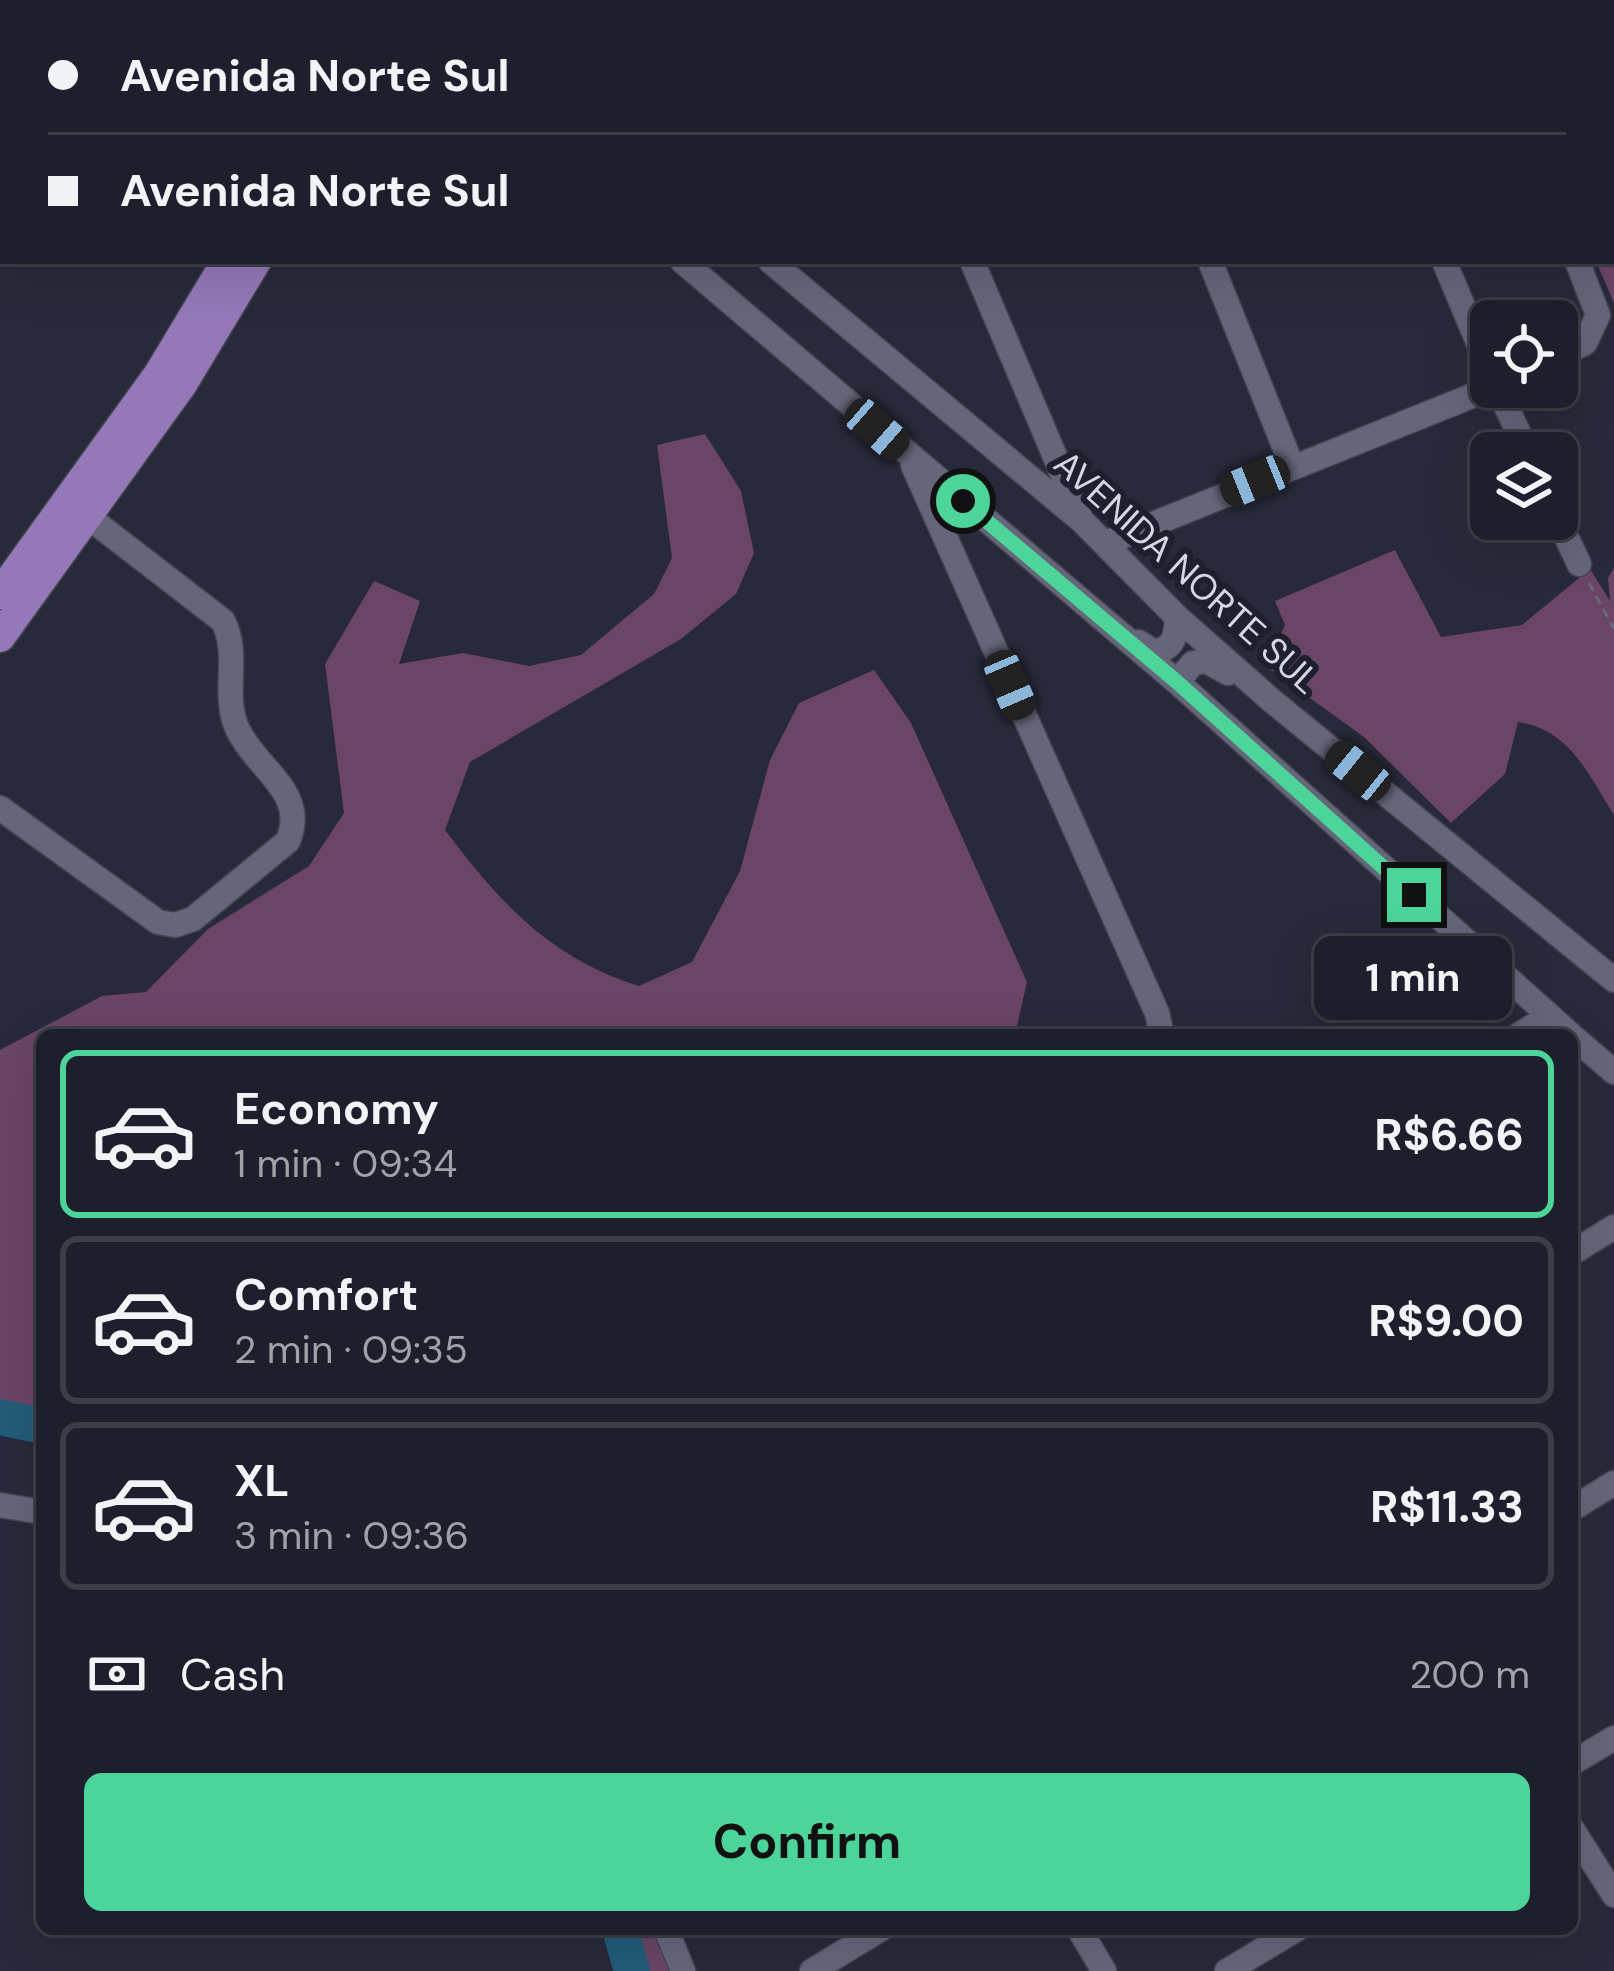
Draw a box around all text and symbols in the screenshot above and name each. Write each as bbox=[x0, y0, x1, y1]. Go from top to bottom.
text: Avenida Norte Sul bbox=[120, 46, 510, 105]
text: Avenida Norte Sul bbox=[120, 161, 510, 220]
map controls bbox=[1470, 300, 1578, 540]
button: locate bbox=[1470, 300, 1578, 408]
car bbox=[838, 392, 916, 466]
button: layers bbox=[1470, 432, 1578, 540]
street label: AVENIDA NORTE SUL bbox=[1044, 440, 1330, 704]
car bbox=[1215, 451, 1295, 511]
route start bbox=[936, 474, 990, 528]
car bbox=[979, 645, 1041, 725]
car bbox=[1319, 734, 1397, 808]
route end bbox=[1387, 868, 1441, 922]
callout: 1 min bbox=[1315, 937, 1513, 1021]
text: 1 min bbox=[1366, 952, 1460, 1003]
text: Economy bbox=[234, 1079, 439, 1138]
icon: car bbox=[90, 1080, 198, 1188]
text: R$6.66 bbox=[1374, 1105, 1524, 1164]
text: 1 min · 09:34 bbox=[234, 1138, 457, 1189]
text: Comfort bbox=[234, 1265, 418, 1324]
icon: car bbox=[90, 1266, 198, 1374]
text: R$9.00 bbox=[1368, 1291, 1524, 1350]
text: 2 min · 09:35 bbox=[234, 1324, 468, 1375]
text: XL bbox=[234, 1451, 289, 1510]
icon: car bbox=[90, 1452, 198, 1560]
text: R$11.33 bbox=[1370, 1477, 1524, 1536]
text: 3 min · 09:36 bbox=[234, 1510, 469, 1561]
icon: cash bbox=[84, 1641, 150, 1707]
text: Cash bbox=[180, 1645, 285, 1704]
text: 200 m bbox=[1409, 1649, 1530, 1700]
button: Confirm bbox=[84, 1773, 1530, 1911]

